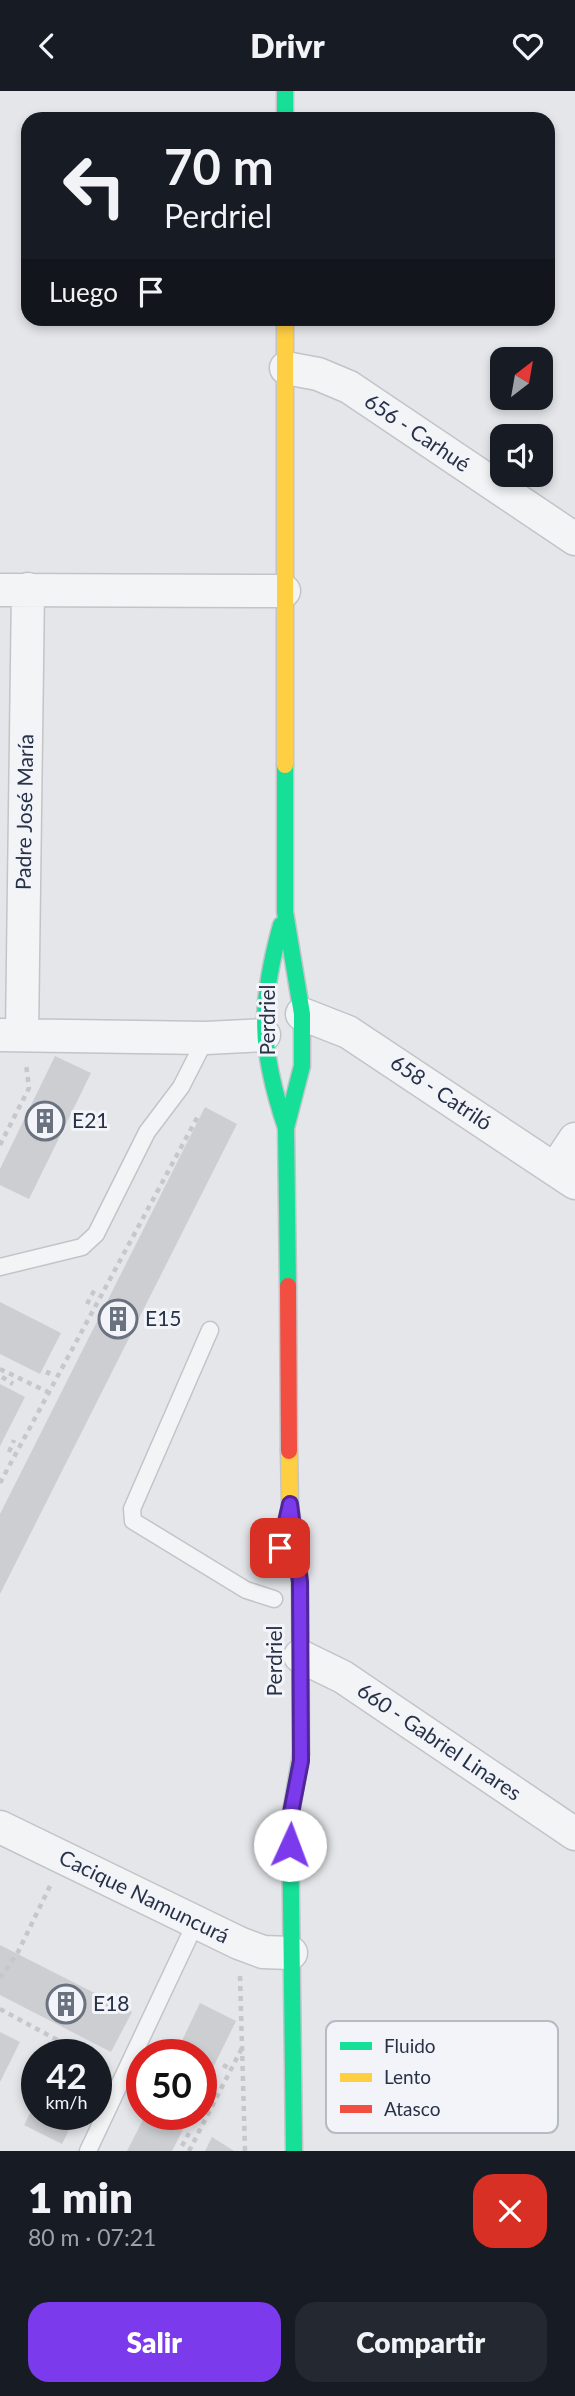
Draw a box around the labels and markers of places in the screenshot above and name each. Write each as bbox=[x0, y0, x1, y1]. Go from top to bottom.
building icon: E21 bbox=[24, 1100, 66, 1142]
place label: E21 bbox=[72, 1107, 109, 1132]
building icon: E15 bbox=[97, 1298, 139, 1340]
place label: E15 bbox=[145, 1305, 182, 1330]
pin bbox=[250, 1518, 310, 1578]
building icon: E18 bbox=[45, 1983, 87, 2025]
place label: E18 bbox=[93, 1990, 130, 2015]

